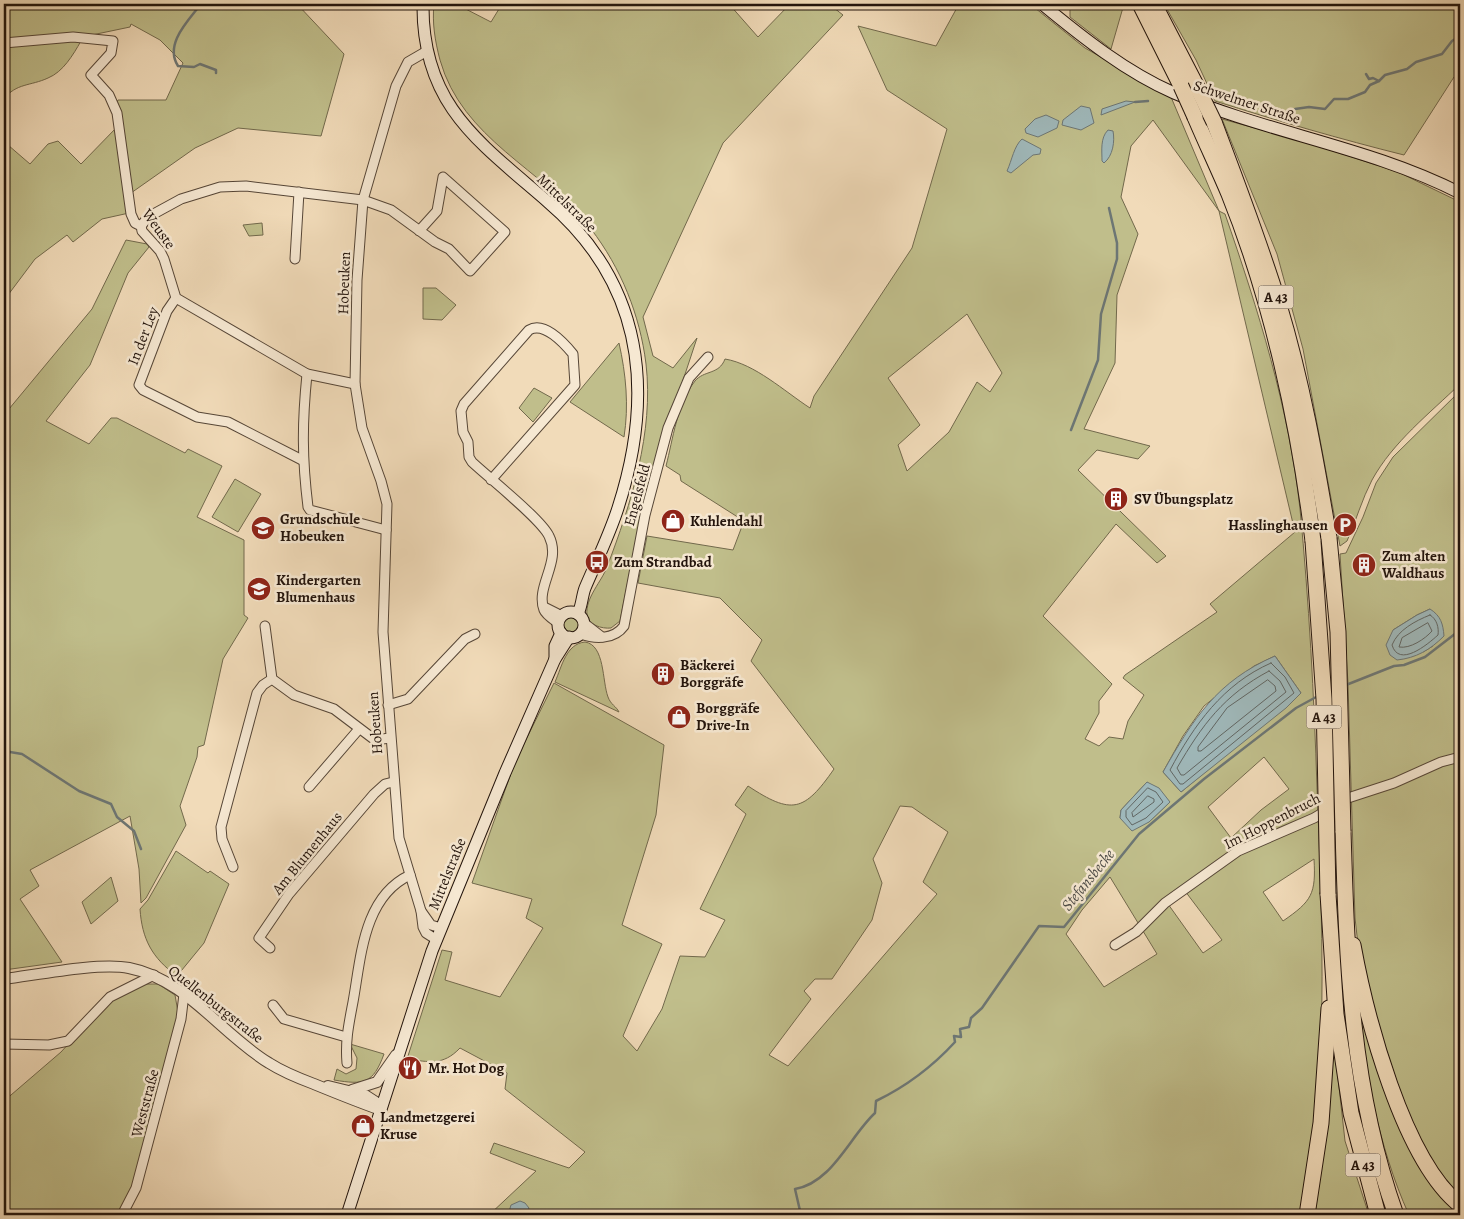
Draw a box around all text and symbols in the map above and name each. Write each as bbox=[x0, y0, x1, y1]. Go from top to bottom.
street label: Schwelmer Straße bbox=[1191, 75, 1303, 129]
street label: Mittelstraße bbox=[533, 169, 602, 237]
street label: Weuste bbox=[137, 204, 181, 253]
street label: Hobeuken bbox=[333, 251, 355, 315]
road number: A 43 bbox=[1258, 286, 1294, 308]
street label: In der Ley bbox=[123, 304, 163, 368]
street label: Engelsfeld bbox=[619, 461, 655, 528]
building icon: SV Übungsplatz bbox=[1103, 486, 1129, 512]
place label: SV Übungsplatz bbox=[1134, 489, 1233, 509]
shop icon: Kuhlendahl bbox=[660, 508, 686, 534]
place label: Grundschule Hobeuken bbox=[280, 509, 360, 546]
place label: Kuhlendahl bbox=[690, 511, 763, 531]
parking icon: Hasslinghausen bbox=[1332, 512, 1358, 538]
school or university icon: Grundschule Hobeuken bbox=[250, 515, 276, 541]
place label: Hasslinghausen bbox=[1228, 515, 1329, 535]
place label: Zum alten Waldhaus bbox=[1381, 546, 1446, 583]
bus stop icon: Zum Strandbad bbox=[584, 549, 610, 575]
place label: Zum Strandbad bbox=[614, 552, 713, 572]
building icon: Zum alten Waldhaus bbox=[1351, 552, 1377, 578]
place label: Kindergarten Blumenhaus bbox=[276, 570, 362, 607]
school or university icon: Kindergarten Blumenhaus bbox=[246, 576, 272, 602]
place label: Bäckerei Borggräfe bbox=[680, 655, 744, 692]
building icon: Bäckerei Borggräfe bbox=[650, 661, 676, 687]
street label: Hobeuken bbox=[363, 691, 387, 755]
place label: Borggräfe Drive-In bbox=[696, 698, 760, 735]
shop icon: Borggräfe Drive-In bbox=[666, 704, 692, 730]
road number: A 43 bbox=[1306, 706, 1342, 729]
street label: Im Hoppenbruch bbox=[1220, 788, 1324, 854]
street label: Am Blumenhaus bbox=[267, 807, 347, 899]
street label: Mittelstraße bbox=[423, 835, 471, 913]
water label: Stefansbecke bbox=[1056, 844, 1120, 916]
street label: Quellenburgstraße bbox=[164, 961, 268, 1048]
restaurant icon: Mr. Hot Dog bbox=[397, 1055, 423, 1081]
place label: Mr. Hot Dog bbox=[428, 1058, 504, 1078]
street label: Weststraße bbox=[126, 1066, 164, 1140]
place label: Landmetzgerei Kruse bbox=[380, 1107, 475, 1144]
shop icon: Landmetzgerei Kruse bbox=[350, 1113, 376, 1139]
road number: A 43 bbox=[1346, 1154, 1380, 1176]

